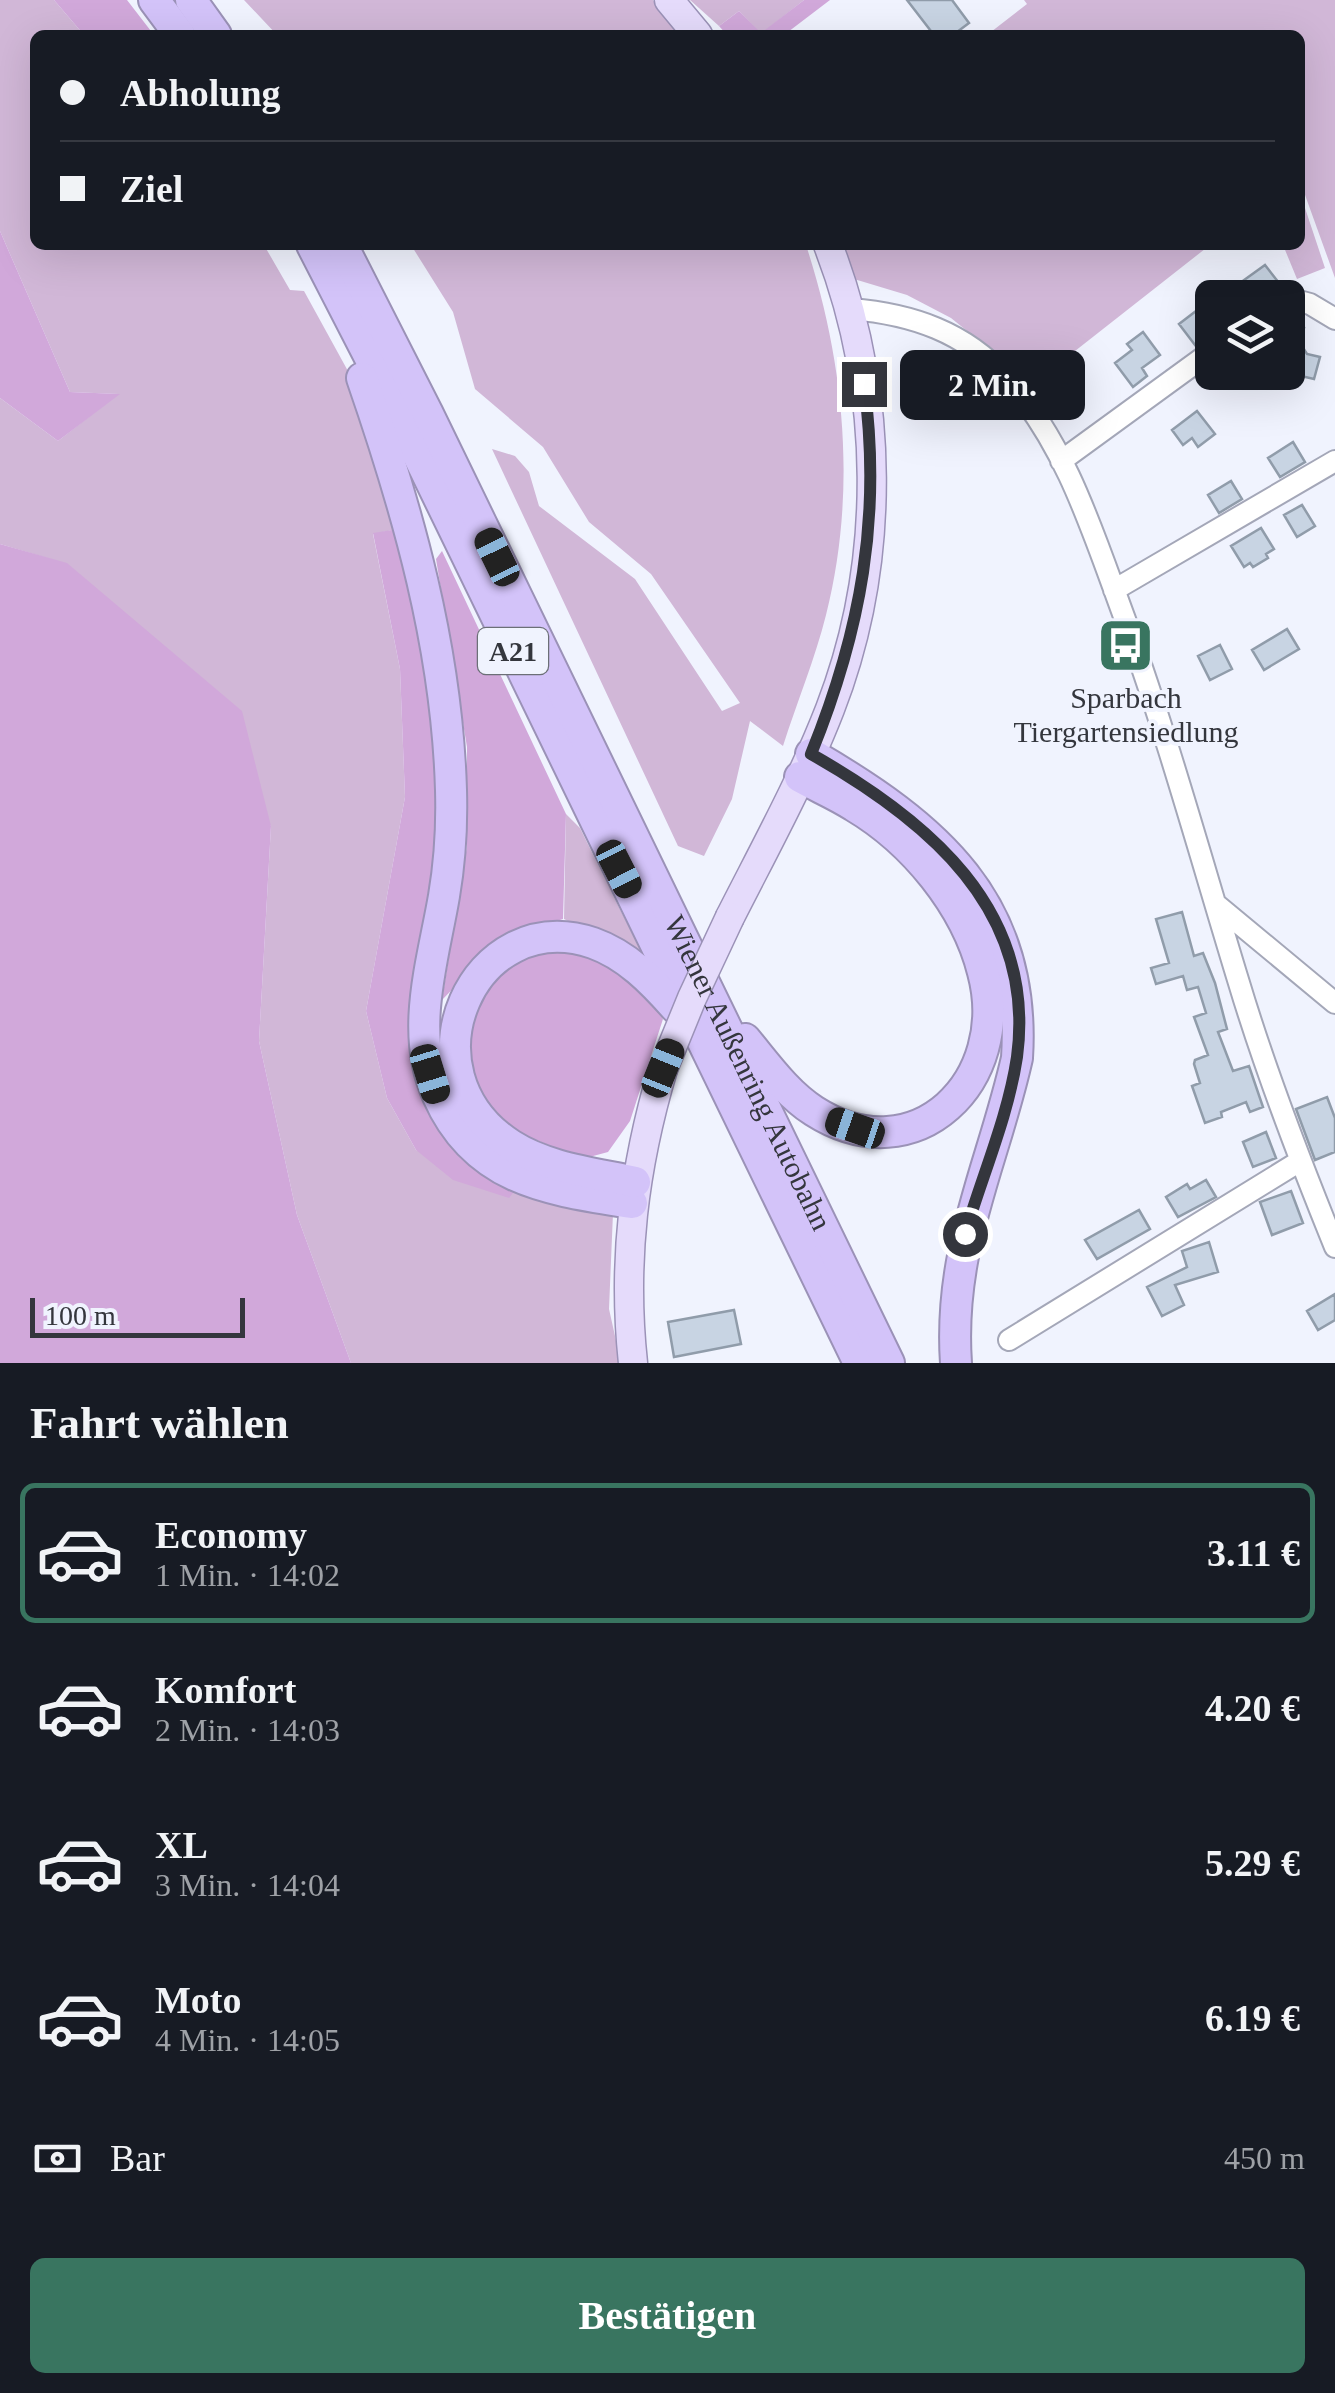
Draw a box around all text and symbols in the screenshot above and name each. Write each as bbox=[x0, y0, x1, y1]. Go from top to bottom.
text: Abholung bbox=[120, 72, 281, 114]
text: Ziel bbox=[120, 168, 183, 210]
map controls bbox=[1195, 280, 1305, 390]
button: layers bbox=[1195, 280, 1305, 390]
callout: 2 Min. bbox=[899, 349, 1084, 419]
route end bbox=[842, 362, 887, 407]
text: 2 Min. bbox=[948, 367, 1037, 403]
car bbox=[470, 523, 524, 591]
bus stop icon: Sparbach Tiergartensiedlung bbox=[1096, 616, 1156, 676]
road number: A21 bbox=[478, 628, 548, 674]
place label: Sparbach Tiergartensiedlung bbox=[1014, 681, 1239, 748]
car bbox=[592, 835, 646, 903]
street label: Wiener Außenring Autobahn bbox=[658, 910, 839, 1235]
car bbox=[638, 1035, 688, 1101]
car bbox=[407, 1041, 453, 1107]
car bbox=[822, 1104, 888, 1152]
route start bbox=[943, 1212, 988, 1257]
scale bar bbox=[30, 1293, 245, 1338]
text: 100 m bbox=[45, 1300, 116, 1331]
text: Fahrt wählen bbox=[30, 1398, 289, 1448]
icon: car bbox=[35, 1508, 125, 1598]
text: Economy bbox=[155, 1514, 307, 1556]
text: 3.11 € bbox=[1207, 1532, 1300, 1574]
text: 1 Min. · 14:02 bbox=[155, 1557, 340, 1593]
icon: car bbox=[35, 1663, 125, 1753]
text: Komfort bbox=[155, 1669, 296, 1711]
text: 4.20 € bbox=[1205, 1687, 1300, 1729]
text: 2 Min. · 14:03 bbox=[155, 1712, 340, 1748]
icon: car bbox=[35, 1818, 125, 1908]
text: XL bbox=[155, 1824, 208, 1866]
text: 5.29 € bbox=[1205, 1842, 1300, 1884]
text: 3 Min. · 14:04 bbox=[155, 1867, 340, 1903]
icon: car bbox=[35, 1973, 125, 2063]
text: Moto bbox=[155, 1979, 242, 2021]
text: 6.19 € bbox=[1205, 1997, 1300, 2039]
text: 4 Min. · 14:05 bbox=[155, 2022, 340, 2058]
icon: cash bbox=[30, 2131, 85, 2186]
text: Bar bbox=[110, 2137, 165, 2179]
text: 450 m bbox=[1224, 2140, 1305, 2176]
button: Bestätigen bbox=[30, 2258, 1305, 2373]

